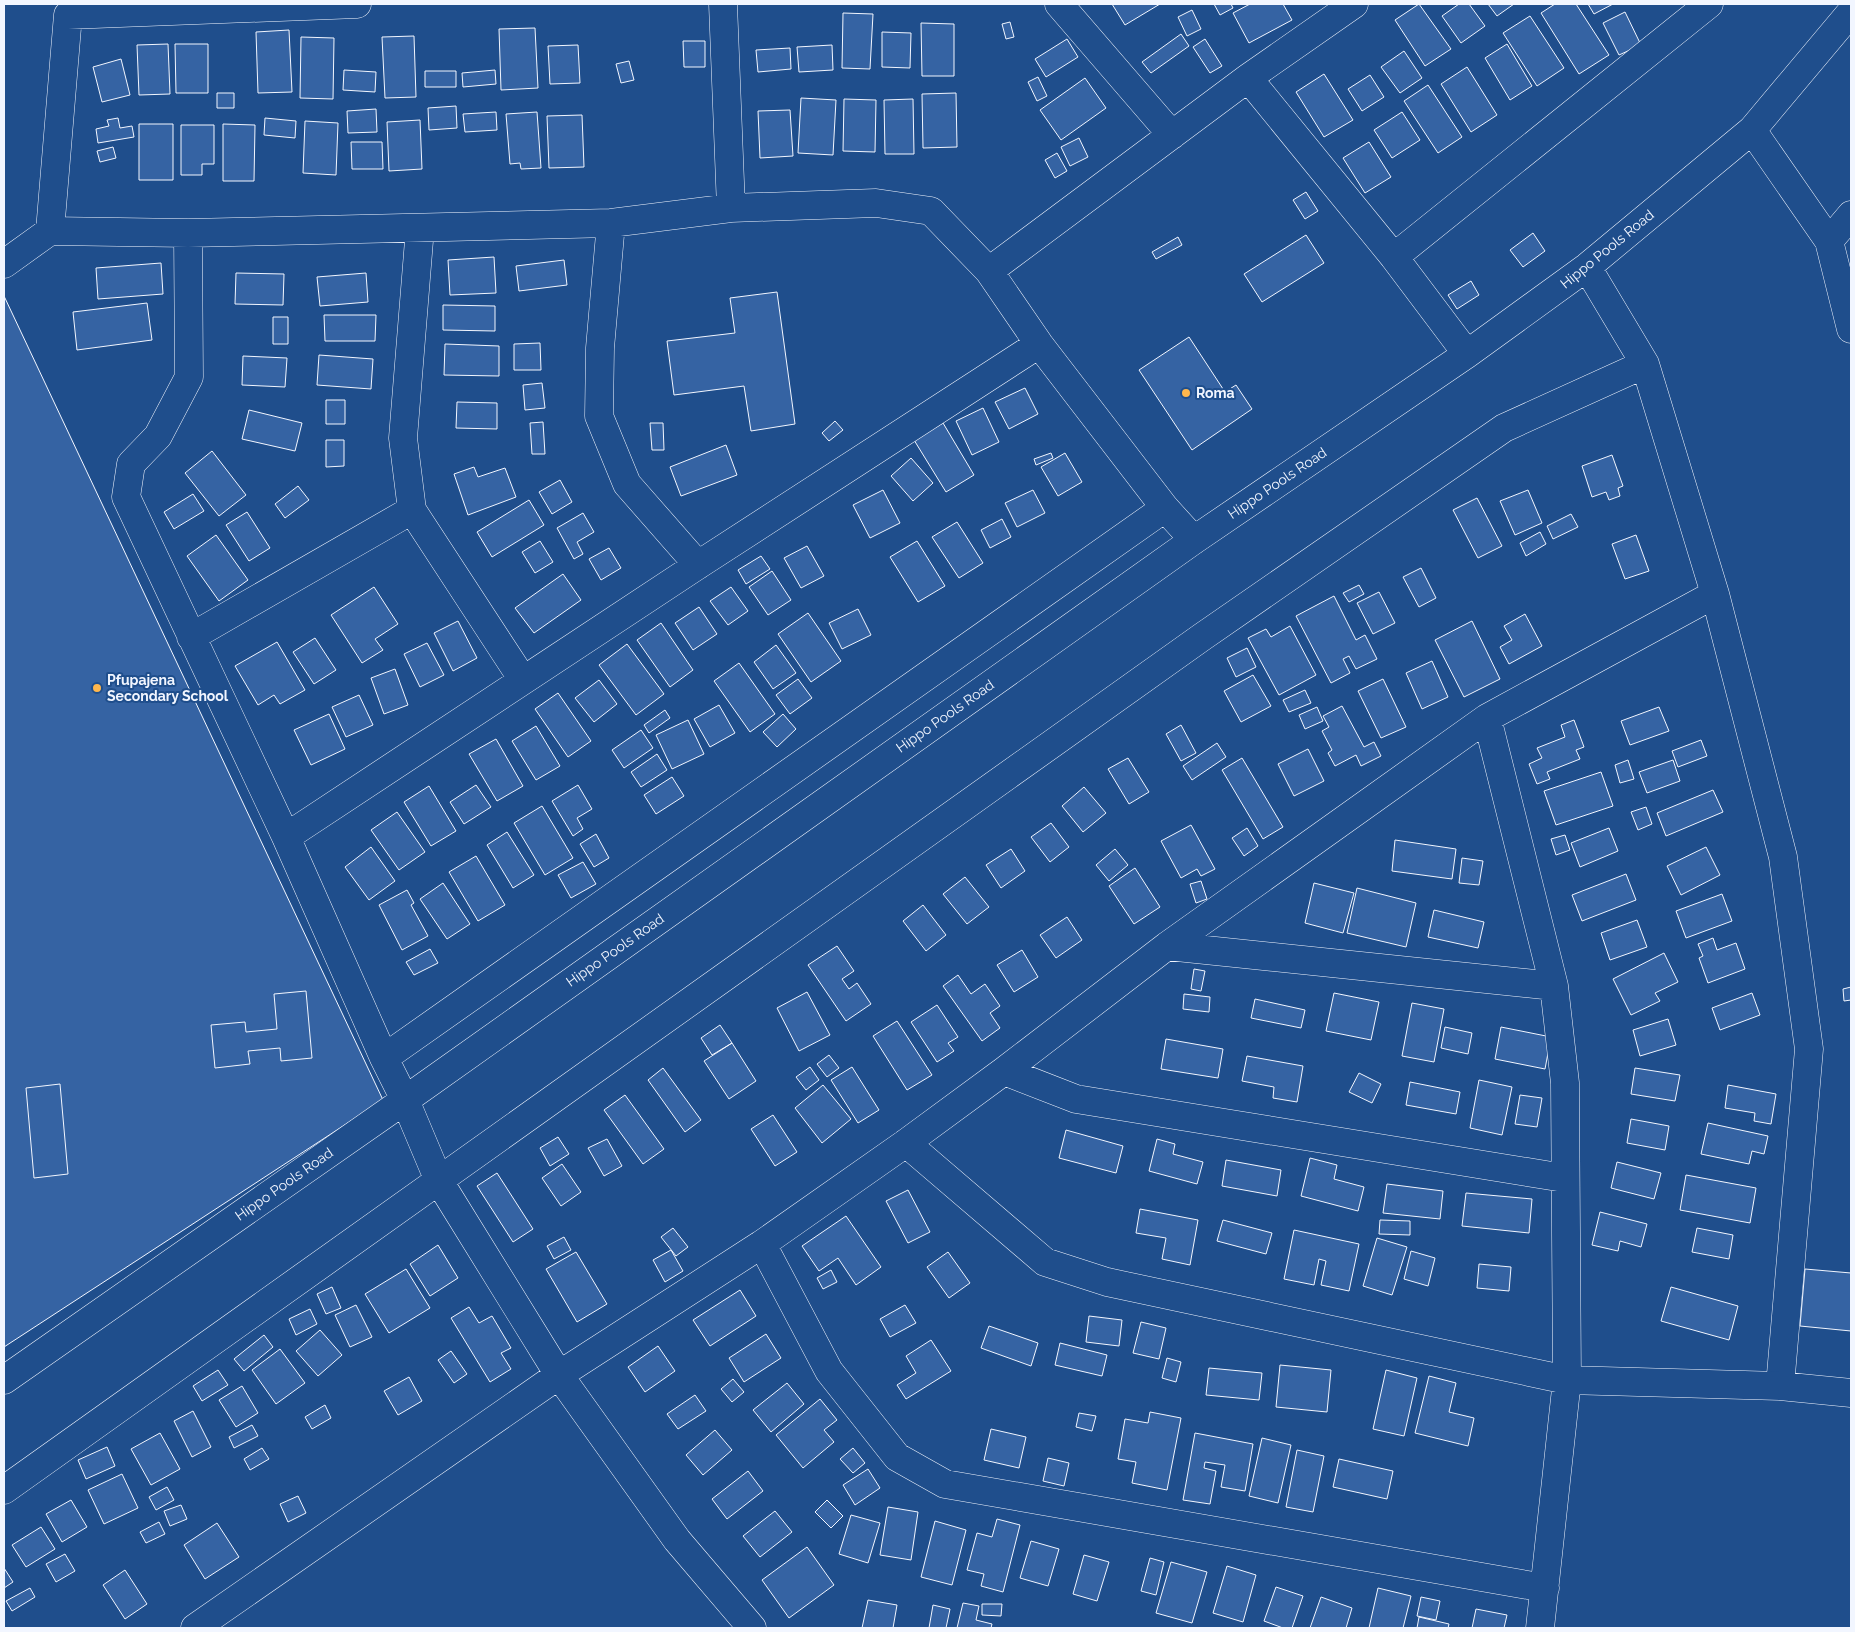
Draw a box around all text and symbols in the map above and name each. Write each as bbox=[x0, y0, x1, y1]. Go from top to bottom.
street label: Hippo Pools Road bbox=[1557, 206, 1657, 292]
place label: Roma bbox=[1196, 385, 1235, 401]
marker: Roma bbox=[1180, 387, 1192, 399]
street label: Hippo Pools Road bbox=[1225, 444, 1329, 522]
place label: Pfupajena Secondary School bbox=[107, 672, 229, 704]
street label: Hippo Pools Road bbox=[893, 676, 997, 756]
marker: Pfupajena Secondary School bbox=[91, 682, 103, 694]
street label: Hippo Pools Road bbox=[563, 910, 667, 990]
street label: Hippo Pools Road bbox=[232, 1144, 336, 1224]

